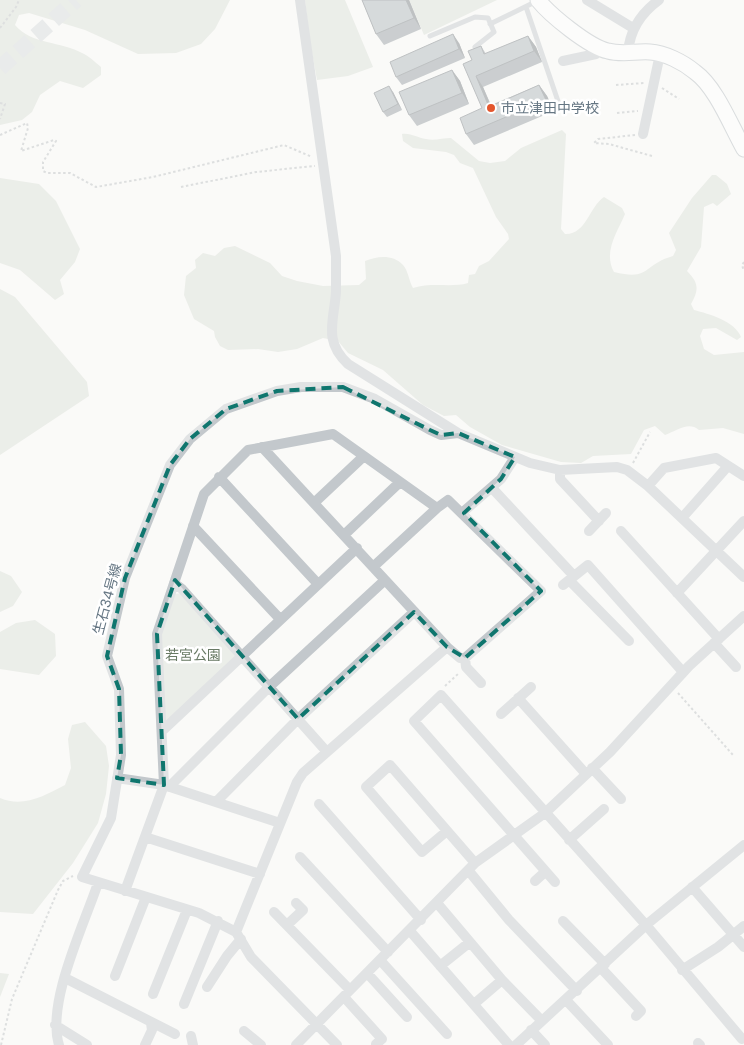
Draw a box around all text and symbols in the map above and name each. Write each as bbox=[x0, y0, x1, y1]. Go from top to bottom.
place label: 市立津田中学校 bbox=[501, 98, 599, 118]
marker: 市立津田中学校 bbox=[485, 102, 497, 114]
street label: 生石34号線 bbox=[88, 561, 126, 637]
park label: 若宮公園 bbox=[165, 645, 221, 665]

